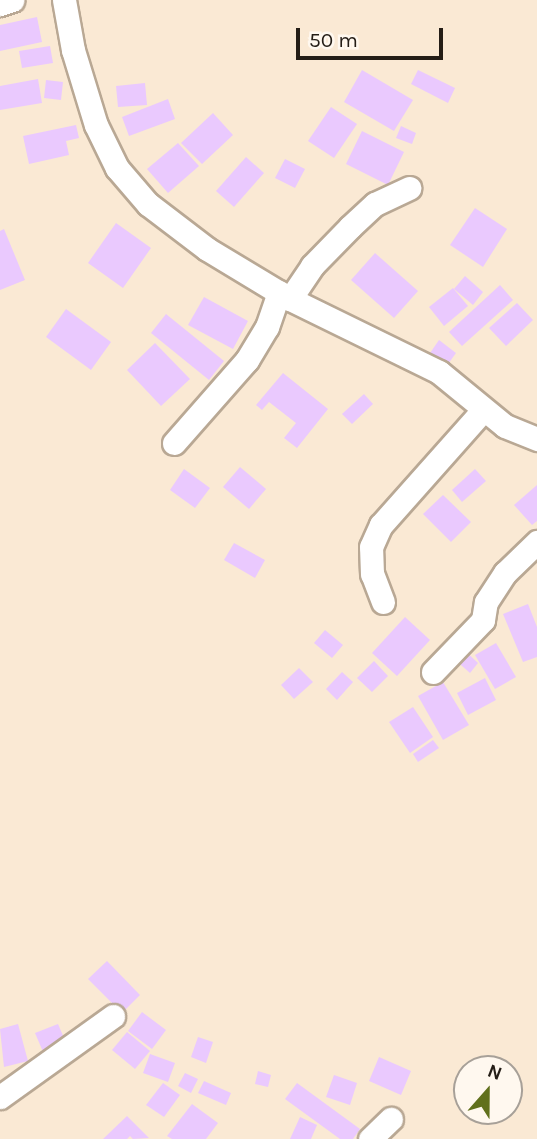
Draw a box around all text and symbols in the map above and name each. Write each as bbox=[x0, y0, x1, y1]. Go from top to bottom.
scale bar bbox=[299, 14, 446, 58]
text: 50 m bbox=[309, 28, 358, 52]
north arrow bbox=[453, 1055, 523, 1125]
text: N bbox=[485, 1060, 505, 1085]

